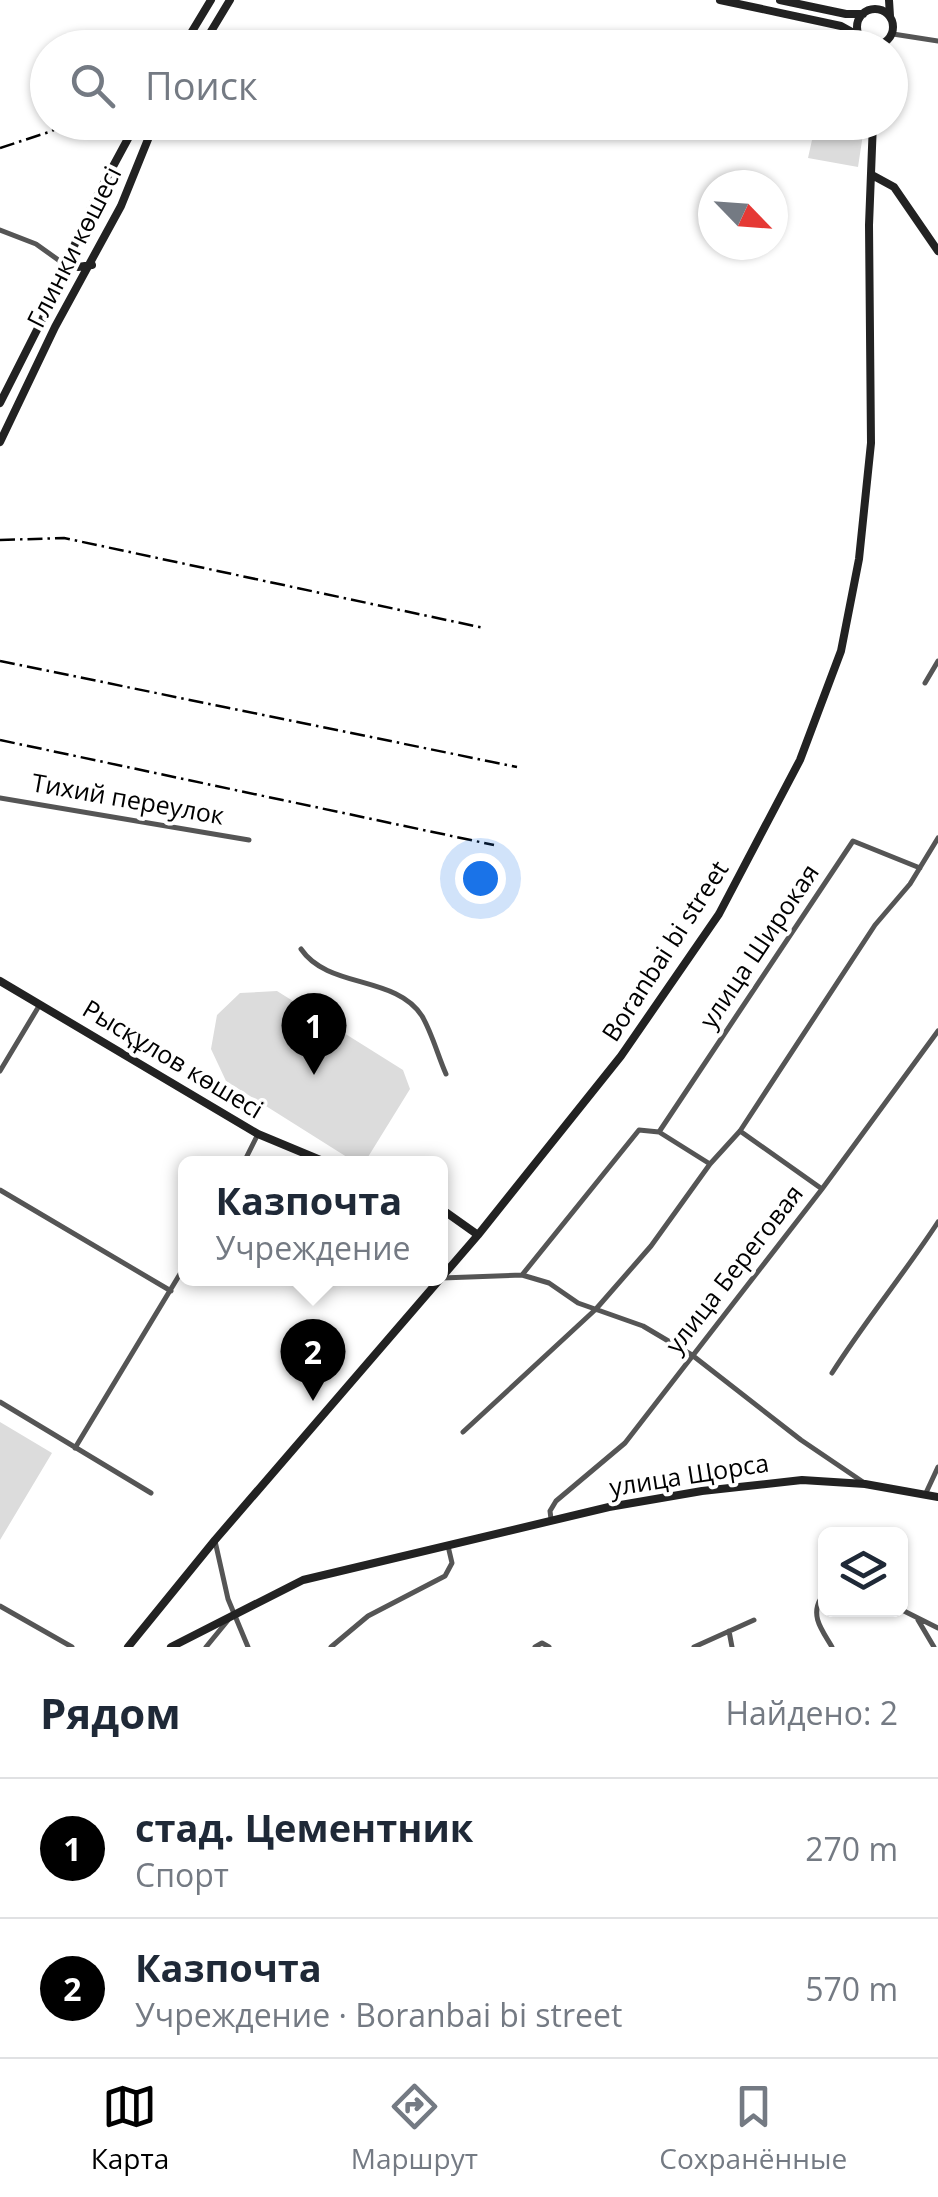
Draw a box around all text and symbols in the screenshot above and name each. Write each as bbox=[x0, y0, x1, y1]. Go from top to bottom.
search box bbox=[30, 30, 908, 140]
icon: search bbox=[65, 58, 120, 113]
text: Поиск bbox=[145, 59, 258, 111]
street label: Глинки көшесі bbox=[18, 160, 128, 333]
north arrow bbox=[698, 170, 788, 260]
street label: Тихий переулок bbox=[29, 764, 227, 832]
your location bbox=[455, 853, 506, 904]
street label: Boranbai bi street bbox=[593, 854, 735, 1047]
street label: улица Широкая bbox=[691, 857, 826, 1034]
street label: Рысқұлов көшесі bbox=[77, 991, 270, 1126]
pin: 1 bbox=[282, 992, 346, 1075]
popup bbox=[178, 1156, 448, 1286]
text: Казпочта bbox=[215, 1174, 402, 1226]
street label: улица Береговая bbox=[657, 1177, 810, 1360]
text: Учреждение bbox=[215, 1226, 411, 1269]
pin: 2 bbox=[280, 1318, 346, 1401]
street label: улица Щорса bbox=[607, 1445, 771, 1503]
map controls bbox=[818, 1527, 908, 1617]
button: layers bbox=[818, 1527, 908, 1617]
text: Рядом bbox=[40, 1684, 181, 1741]
text: Найдено: 2 bbox=[725, 1691, 898, 1734]
text: стад. Цементник bbox=[135, 1801, 473, 1853]
text: 1 bbox=[63, 1827, 82, 1870]
text: 270 m bbox=[805, 1827, 898, 1870]
text: Спорт bbox=[135, 1853, 229, 1896]
text: Казпочта bbox=[135, 1941, 322, 1993]
text: 2 bbox=[63, 1967, 82, 2010]
text: 570 m bbox=[805, 1967, 898, 2010]
text: Учреждение · Boranbai bi street bbox=[135, 1993, 622, 2036]
tab: Карта bbox=[91, 2079, 169, 2177]
tab: Маршрут bbox=[351, 2079, 478, 2177]
tab: Сохранённые bbox=[659, 2079, 847, 2177]

